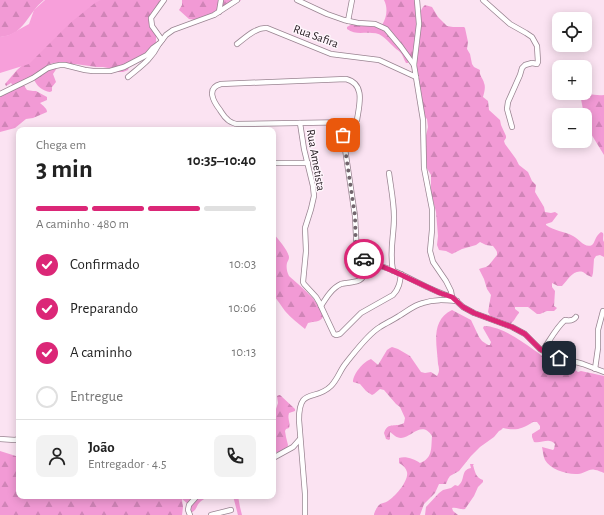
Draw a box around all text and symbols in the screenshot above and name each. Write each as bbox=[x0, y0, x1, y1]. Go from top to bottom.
map controls bbox=[552, 12, 592, 148]
button: locate bbox=[552, 12, 592, 52]
street label: Rua Safira bbox=[292, 22, 341, 50]
button: + bbox=[552, 60, 592, 100]
button: − bbox=[552, 108, 592, 148]
pin bbox=[326, 118, 360, 152]
icon: bag bbox=[332, 124, 354, 146]
street label: Rua Ametista bbox=[305, 128, 327, 192]
text: Chega em bbox=[36, 139, 86, 152]
text: 10:35–10:40 bbox=[187, 153, 256, 168]
text: 3 min bbox=[36, 156, 93, 182]
text: A caminho · 480 m bbox=[36, 218, 129, 231]
courier bbox=[344, 239, 384, 279]
icon: car bbox=[353, 248, 375, 270]
icon: check bbox=[36, 254, 58, 276]
text: Confirmado bbox=[70, 257, 140, 272]
text: 10:03 bbox=[229, 258, 256, 271]
icon: check bbox=[36, 298, 58, 320]
text: Preparando bbox=[70, 301, 138, 316]
text: 10:06 bbox=[229, 302, 256, 315]
pin bbox=[542, 341, 576, 375]
icon: check bbox=[36, 342, 58, 364]
text: A caminho bbox=[70, 345, 132, 360]
text: 10:13 bbox=[232, 346, 256, 359]
icon: home bbox=[548, 347, 570, 369]
text: Entregue bbox=[70, 389, 123, 404]
button: person bbox=[36, 435, 78, 477]
button: phone bbox=[214, 435, 256, 477]
text: João bbox=[88, 440, 115, 455]
text: Entregador · 4.5 bbox=[88, 458, 166, 471]

